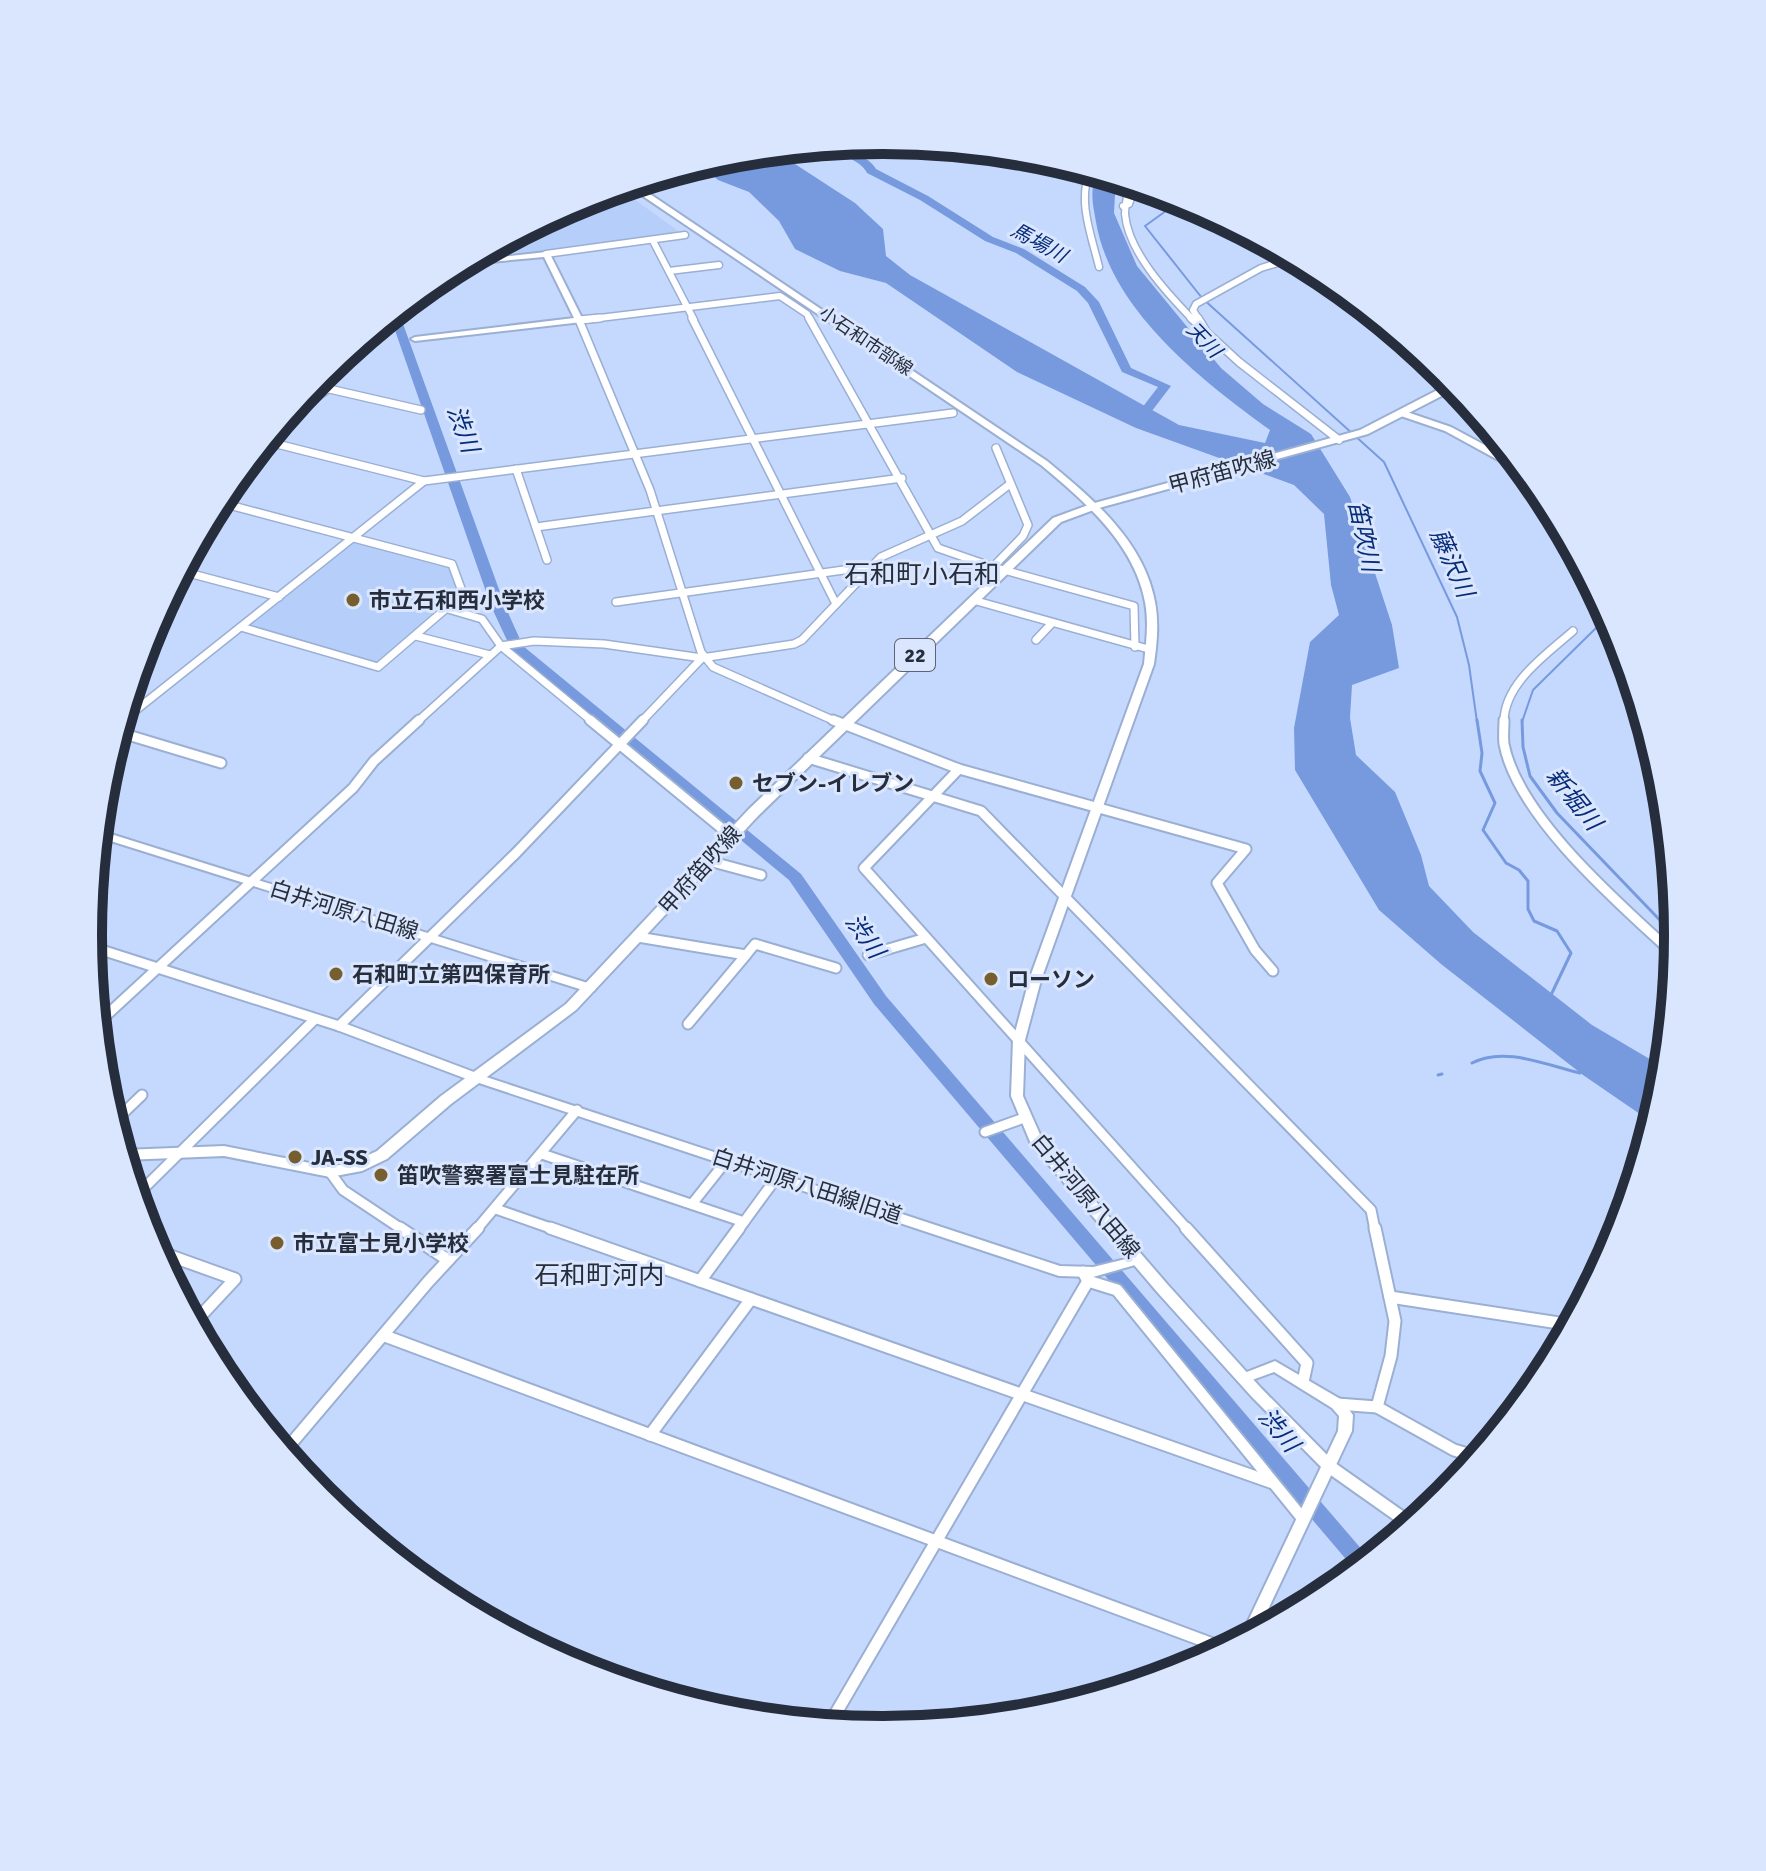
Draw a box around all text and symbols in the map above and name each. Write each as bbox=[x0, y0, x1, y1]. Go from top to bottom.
water label: 馬場川 bbox=[1007, 218, 1073, 269]
street label: 小石和市部線 bbox=[815, 302, 917, 380]
water label: 天川 bbox=[1181, 317, 1228, 365]
water label: 渋川 bbox=[441, 401, 486, 460]
street label: 甲府笛吹線 bbox=[1165, 445, 1279, 499]
water label: 笛吹川 bbox=[1342, 498, 1387, 577]
water label: 藤沢川 bbox=[1424, 524, 1482, 605]
district label: 石和町小石和 bbox=[844, 559, 1000, 591]
place label: 市立石和西小学校 bbox=[369, 587, 545, 614]
marker: 市立石和西小学校 bbox=[344, 591, 362, 609]
road number: 22 bbox=[895, 639, 935, 671]
water label: 新堀川 bbox=[1540, 762, 1610, 839]
place label: セブン-イレブン bbox=[752, 770, 914, 797]
marker: セブン-イレブン bbox=[727, 774, 745, 792]
street label: 甲府笛吹線 bbox=[653, 820, 747, 920]
street label: 白井河原八田線 bbox=[266, 875, 422, 945]
water label: 渋川 bbox=[839, 908, 893, 967]
place label: 石和町立第四保育所 bbox=[352, 961, 550, 988]
marker: 石和町立第四保育所 bbox=[327, 965, 345, 983]
place label: ローソン bbox=[1007, 966, 1095, 993]
marker: ローソン bbox=[982, 970, 1000, 988]
street label: 白井河原八田線 bbox=[1026, 1128, 1146, 1264]
street label: 白井河原八田線旧道 bbox=[709, 1143, 905, 1229]
place label: JA-SS bbox=[311, 1144, 368, 1171]
marker: JA-SS bbox=[286, 1148, 304, 1166]
place label: 笛吹警察署富士見駐在所 bbox=[397, 1162, 639, 1189]
marker: 笛吹警察署富士見駐在所 bbox=[372, 1166, 390, 1184]
place label: 市立富士見小学校 bbox=[293, 1230, 469, 1257]
marker: 市立富士見小学校 bbox=[268, 1234, 286, 1252]
district label: 石和町河内 bbox=[534, 1260, 664, 1292]
water label: 渋川 bbox=[1252, 1402, 1308, 1460]

